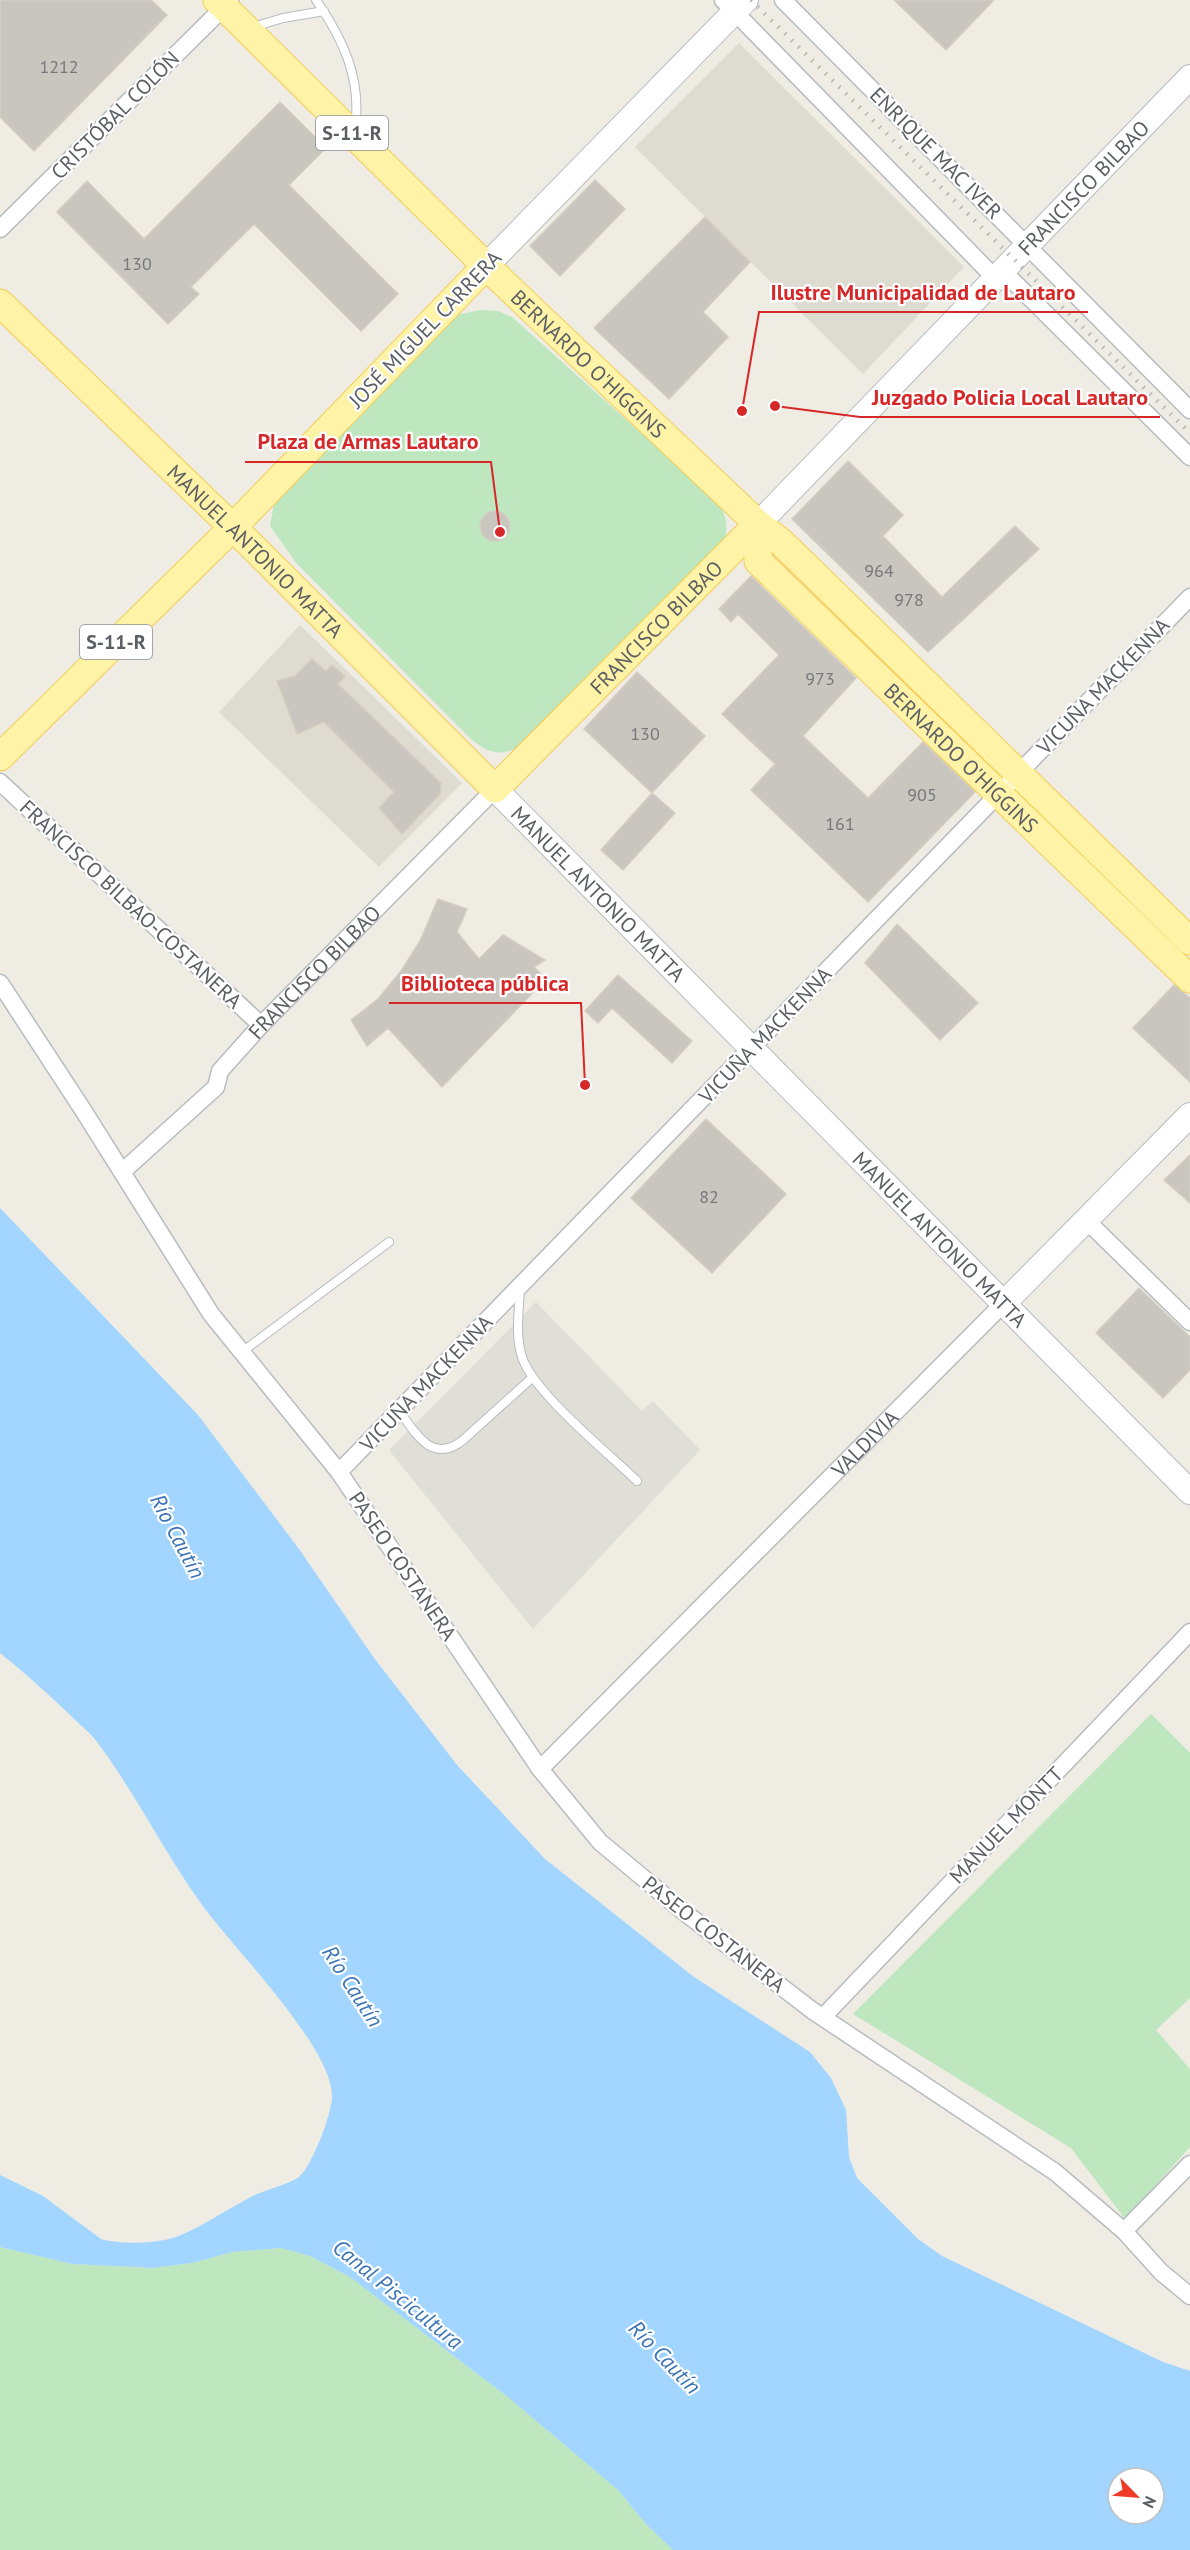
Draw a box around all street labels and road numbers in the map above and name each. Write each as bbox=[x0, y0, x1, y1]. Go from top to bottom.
street label: CRISTÓBAL COLÓN bbox=[45, 45, 185, 185]
street label: ENRIQUE MAC IVER bbox=[864, 81, 1008, 225]
street label: FRANCISCO BILBAO bbox=[1012, 114, 1155, 261]
road number: S-11-R bbox=[316, 116, 388, 150]
street label: JOSÉ MIGUEL CARRERA bbox=[342, 244, 508, 414]
street label: BERNARDO O'HIGGINS bbox=[505, 283, 672, 444]
street label: MANUEL ANTONIO MATTA bbox=[162, 458, 350, 644]
street label: FRANCISCO BILBAO bbox=[584, 554, 728, 700]
street label: VICUÑA MACKENNA bbox=[1030, 611, 1176, 761]
road number: S-11-R bbox=[80, 625, 152, 659]
street label: BERNARDO O'HIGGINS bbox=[879, 677, 1044, 838]
street label: FRANCISCO BILBAO-COSTANERA bbox=[14, 794, 248, 1015]
street label: MANUEL ANTONIO MATTA bbox=[506, 800, 692, 988]
street label: FRANCISCO BILBAO bbox=[242, 899, 386, 1044]
street label: VICUÑA MACKENNA bbox=[692, 960, 838, 1110]
street label: MANUEL ANTONIO MATTA bbox=[847, 1145, 1033, 1333]
street label: VICUÑA MACKENNA bbox=[353, 1308, 499, 1458]
street label: VALDIVIA bbox=[825, 1403, 904, 1483]
street label: PASEO COSTANERA bbox=[343, 1486, 463, 1646]
street label: MANUEL MONTT bbox=[943, 1761, 1069, 1889]
street label: PASEO COSTANERA bbox=[637, 1870, 792, 1999]

